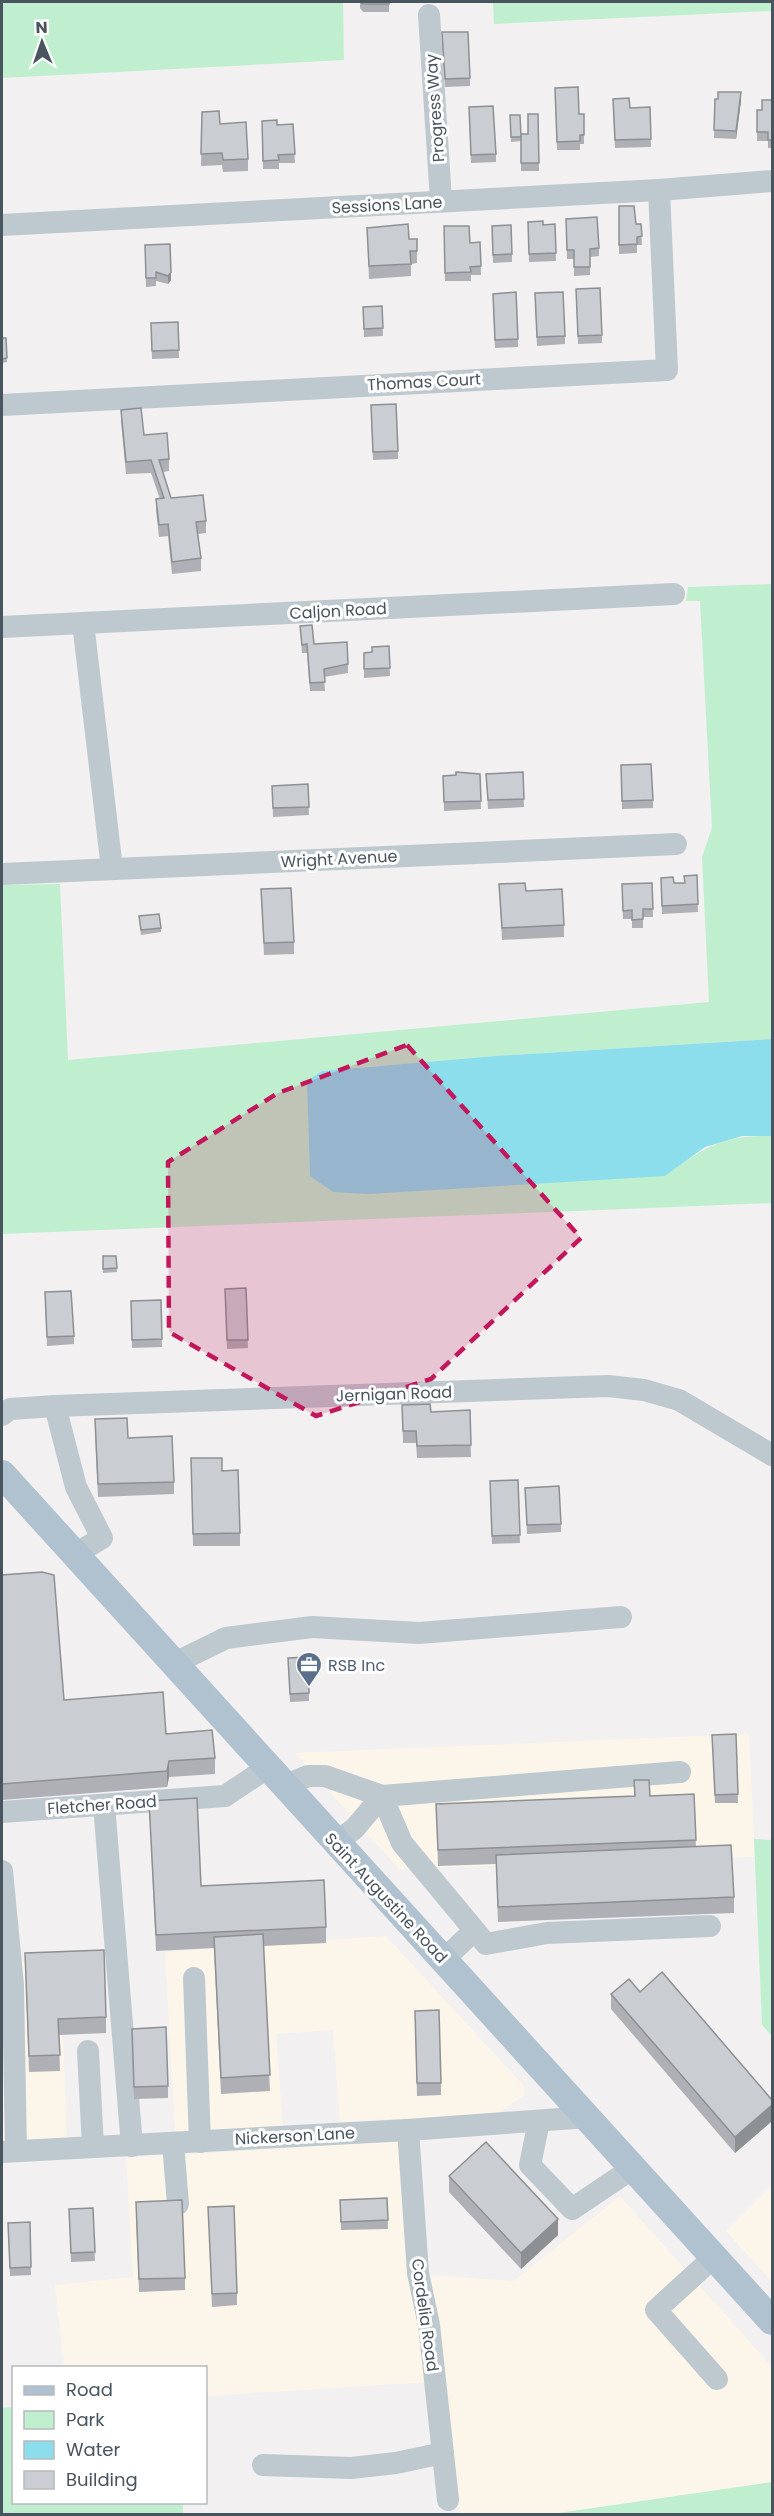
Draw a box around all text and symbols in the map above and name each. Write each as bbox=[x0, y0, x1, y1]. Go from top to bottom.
north arrow bbox=[12, 12, 72, 72]
text: N bbox=[35, 16, 48, 39]
street label: Progress Way bbox=[420, 53, 450, 163]
street label: Sessions Lane bbox=[331, 191, 443, 219]
street label: Thomas Court bbox=[367, 368, 482, 396]
street label: Caljon Road bbox=[289, 597, 387, 625]
street label: Wright Avenue bbox=[280, 844, 398, 874]
street label: Jernigan Road bbox=[335, 1380, 453, 1408]
office icon: RSB Inc bbox=[294, 1650, 324, 1688]
place label: RSB Inc bbox=[328, 1654, 385, 1677]
street label: Fletcher Road bbox=[47, 1790, 157, 1820]
street label: Saint Augustine Road bbox=[319, 1828, 453, 1968]
street label: Nickerson Lane bbox=[234, 2121, 356, 2151]
street label: Cordelia Road bbox=[406, 2257, 444, 2373]
legend bbox=[12, 2366, 207, 2504]
text: Road bbox=[66, 2377, 113, 2402]
text: Park bbox=[66, 2407, 105, 2432]
text: Water bbox=[66, 2437, 120, 2462]
text: Building bbox=[66, 2467, 138, 2492]

